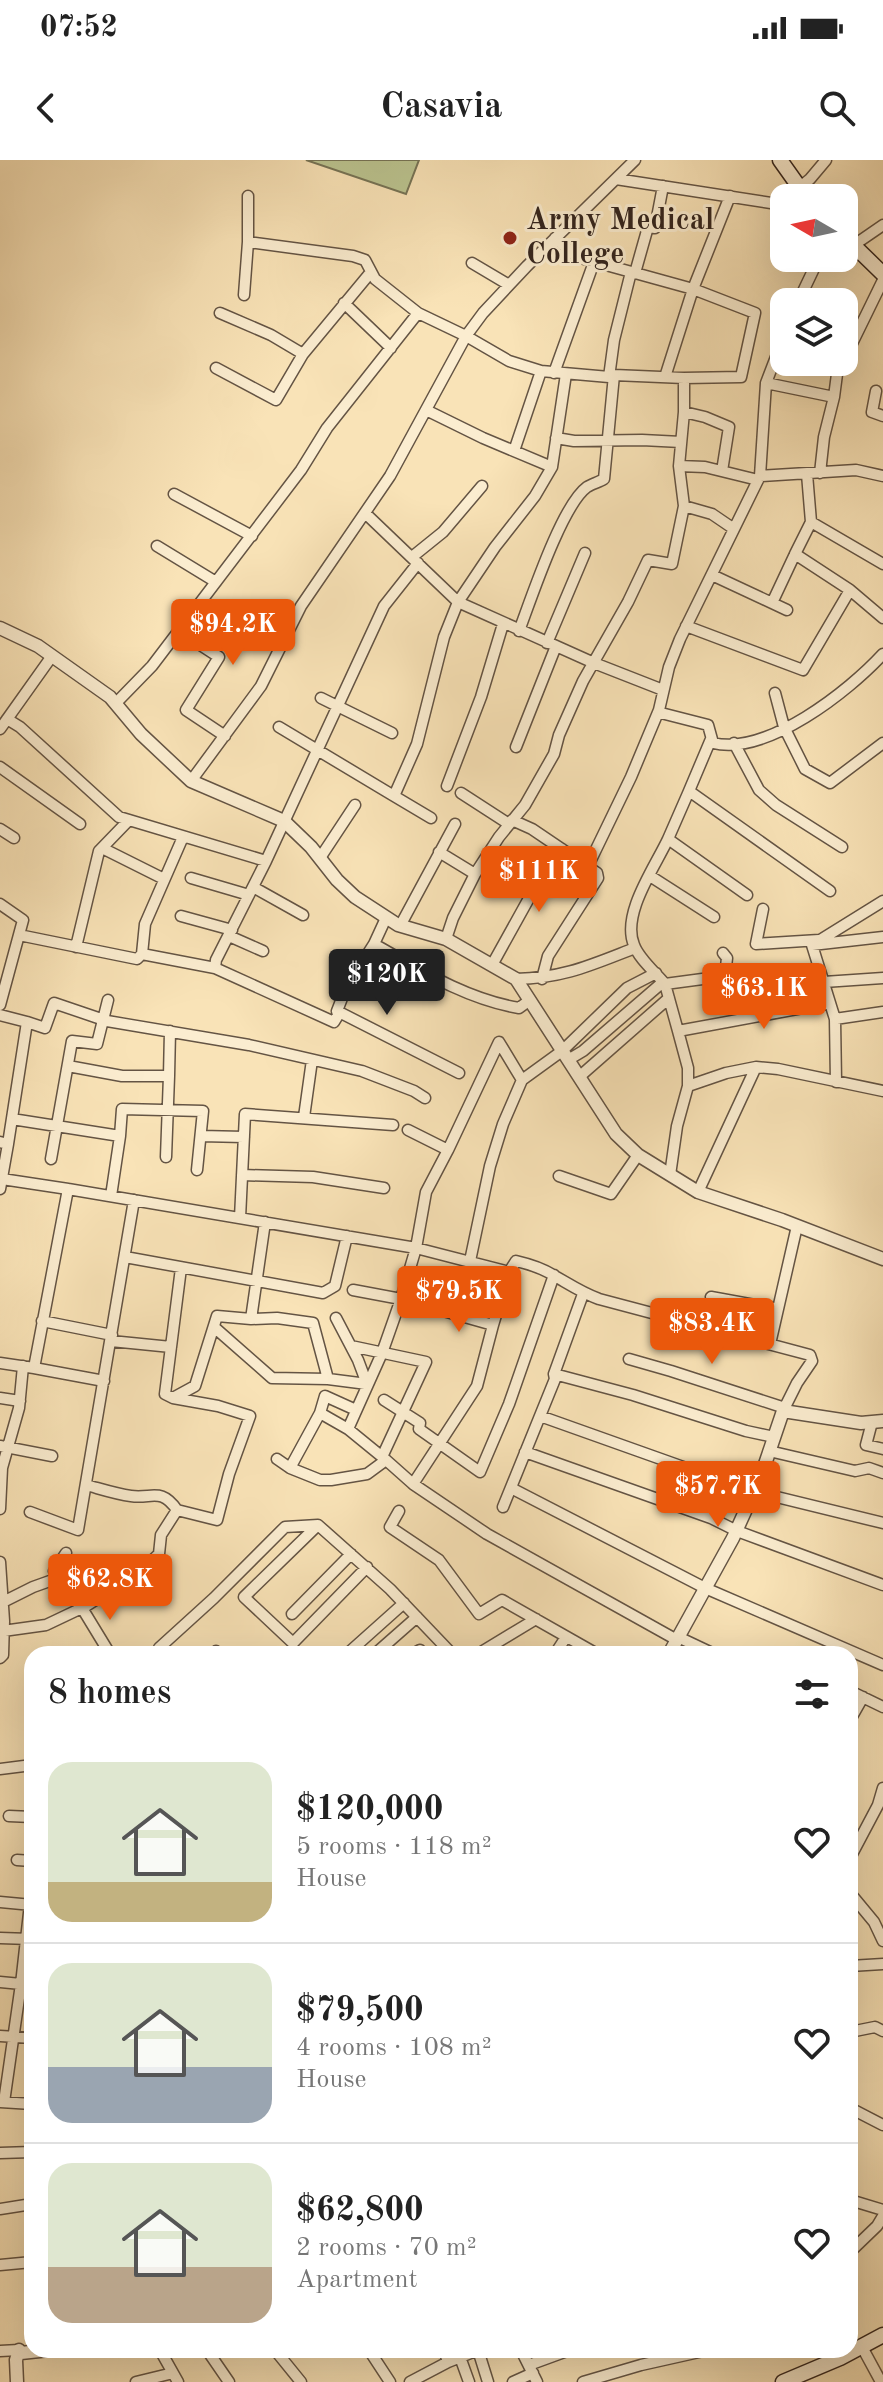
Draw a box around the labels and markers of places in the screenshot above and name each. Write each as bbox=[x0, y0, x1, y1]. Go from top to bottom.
place label: Army Medical College bbox=[526, 206, 714, 270]
marker: Army Medical College bbox=[501, 229, 519, 247]
pin: $94.2K bbox=[168, 599, 298, 667]
pin: $111K bbox=[483, 846, 595, 914]
pin: $120K bbox=[331, 949, 443, 1017]
pin: $63.1K bbox=[699, 963, 829, 1031]
pin: $79.5K bbox=[394, 1266, 524, 1334]
pin: $83.4K bbox=[647, 1298, 777, 1366]
pin: $57.7K bbox=[653, 1461, 783, 1529]
pin: $62.8K bbox=[45, 1554, 175, 1622]

